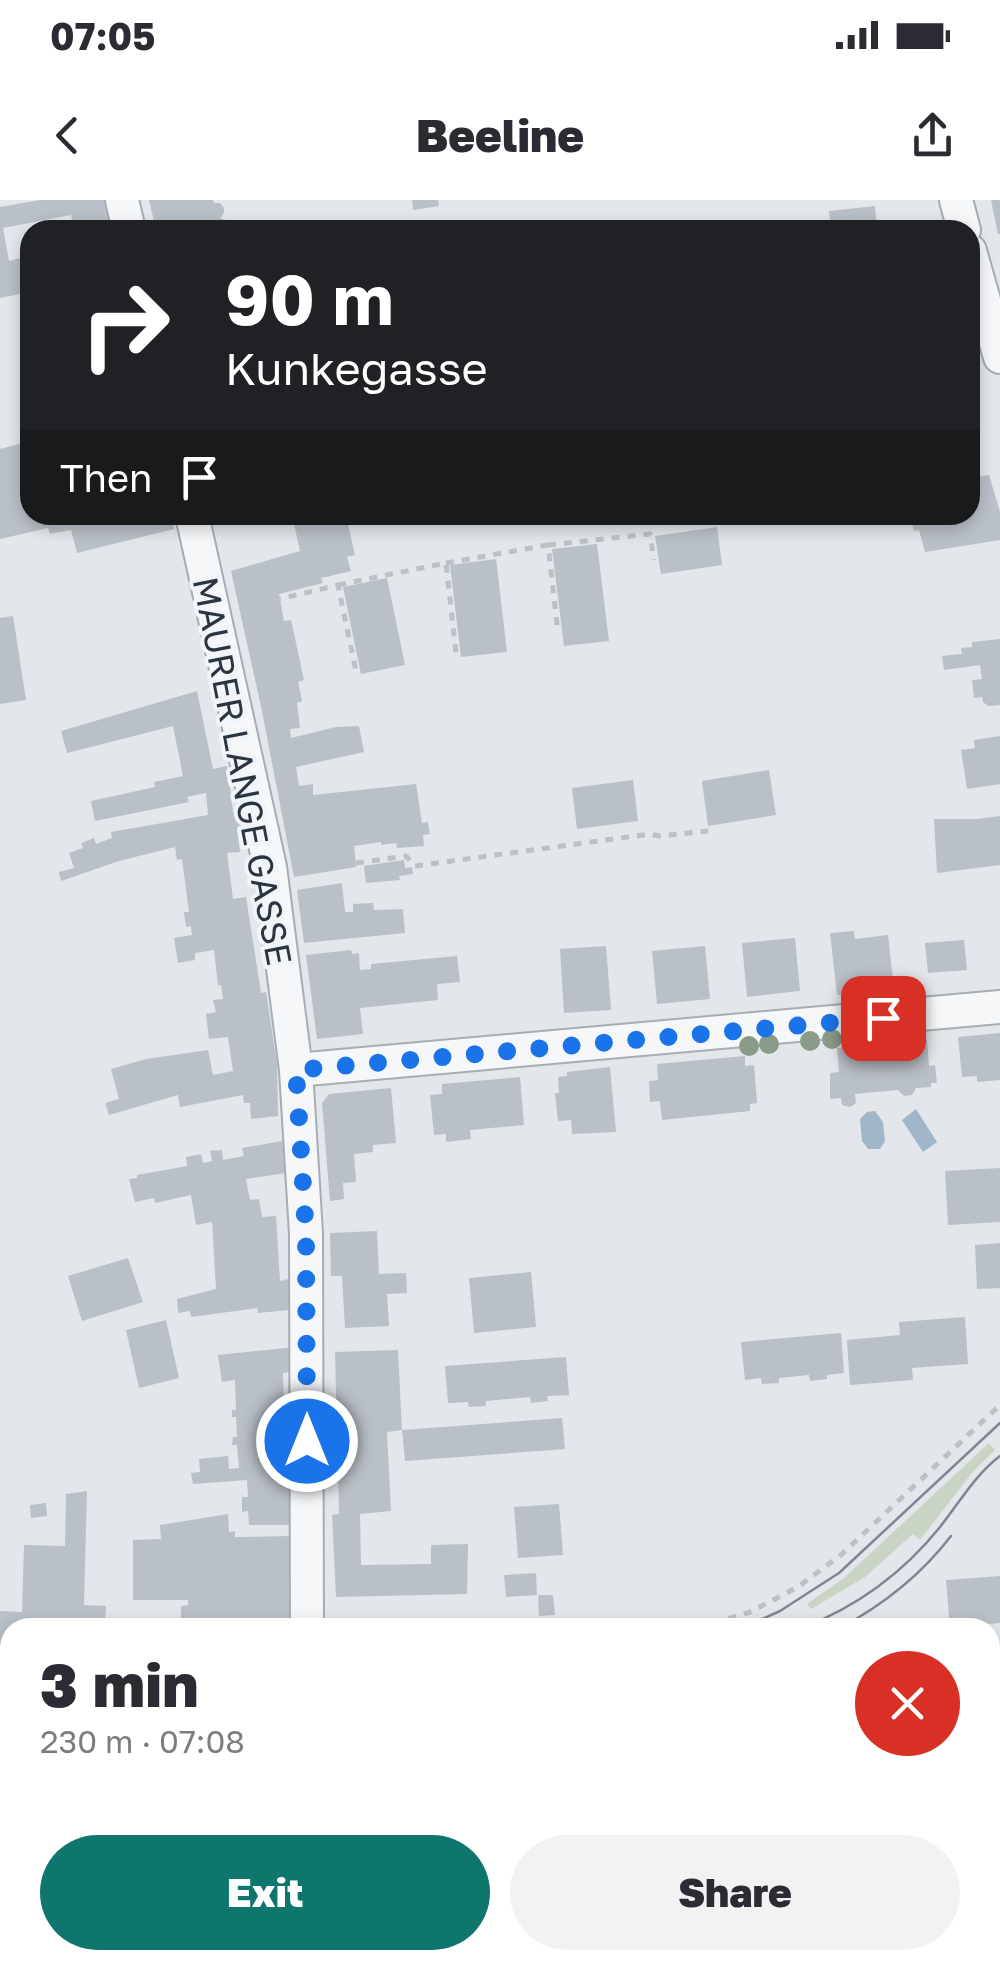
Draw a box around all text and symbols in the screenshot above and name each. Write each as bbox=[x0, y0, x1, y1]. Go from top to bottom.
text: 07:05 bbox=[50, 13, 155, 58]
icon: back bbox=[40, 108, 95, 163]
text: Beeline bbox=[416, 108, 584, 162]
icon: share bbox=[905, 108, 960, 163]
text: 90 m bbox=[225, 256, 394, 340]
icon: right bbox=[60, 260, 190, 390]
text: Kunkegasse bbox=[225, 341, 488, 395]
icon: arrive bbox=[172, 450, 227, 505]
text: Then bbox=[60, 455, 152, 500]
street label: MAURER LANGE GASSE bbox=[185, 573, 301, 969]
pin bbox=[841, 976, 926, 1061]
icon: arrive bbox=[856, 991, 911, 1046]
position arrow bbox=[255, 1389, 359, 1493]
text: 3 min bbox=[40, 1648, 199, 1720]
button: close bbox=[855, 1651, 960, 1756]
text: 230 m · 07:08 bbox=[40, 1722, 245, 1760]
button: Exit bbox=[40, 1835, 490, 1950]
button: Share bbox=[510, 1835, 960, 1950]

